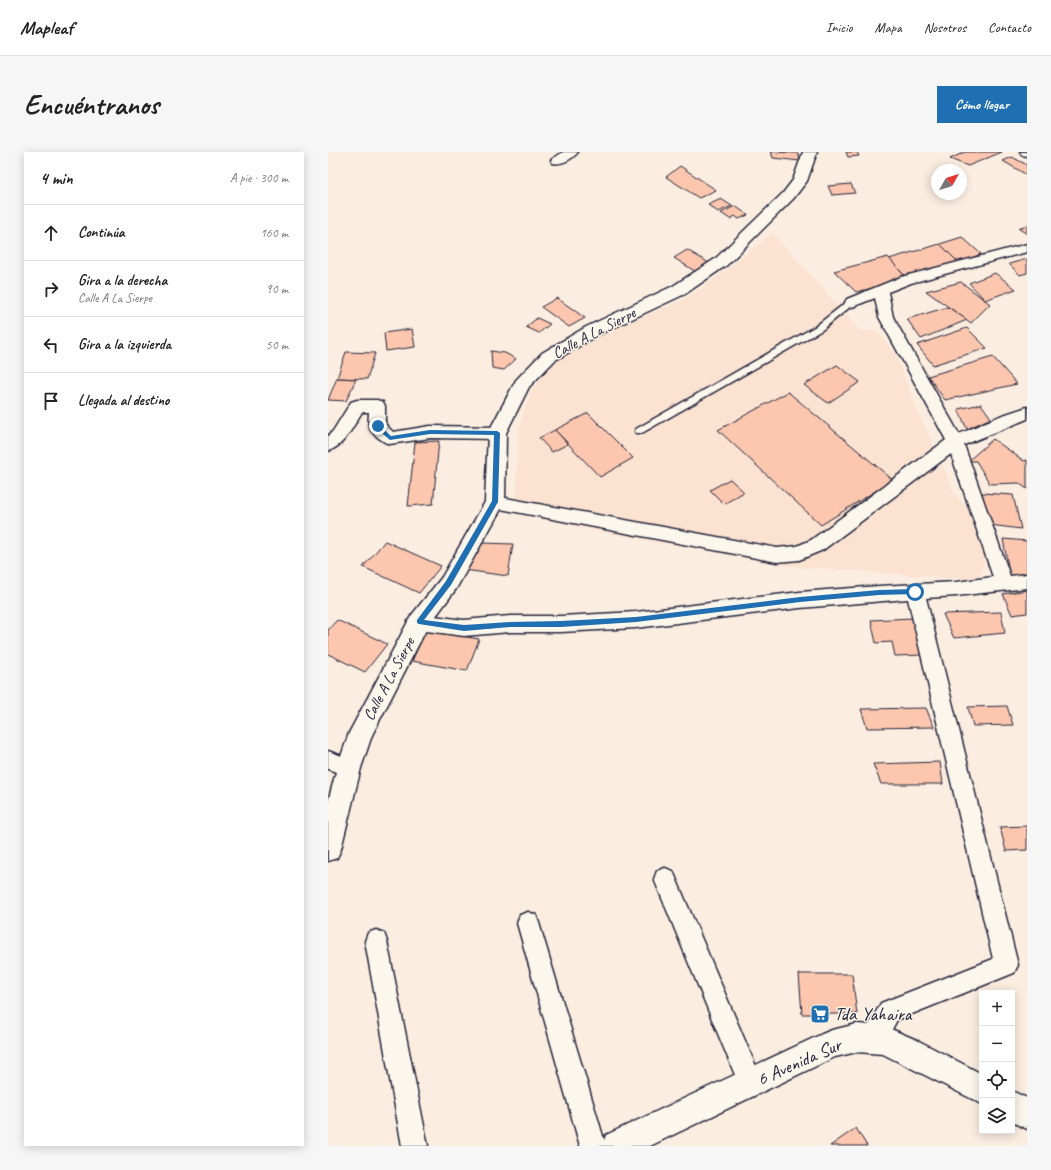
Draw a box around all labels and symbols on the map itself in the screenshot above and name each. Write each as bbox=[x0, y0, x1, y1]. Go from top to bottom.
north arrow bbox=[931, 164, 967, 200]
street label: Calle A La Sierpe bbox=[549, 302, 641, 363]
route end bbox=[369, 417, 387, 435]
route start bbox=[906, 583, 924, 601]
street label: Calle A La Sierpe bbox=[359, 632, 420, 724]
place label: Tda Yahaira bbox=[834, 1002, 913, 1026]
supermarket icon: Tda Yahaira bbox=[809, 1003, 831, 1025]
street label: 6 Avenida Sur bbox=[753, 1032, 847, 1091]

